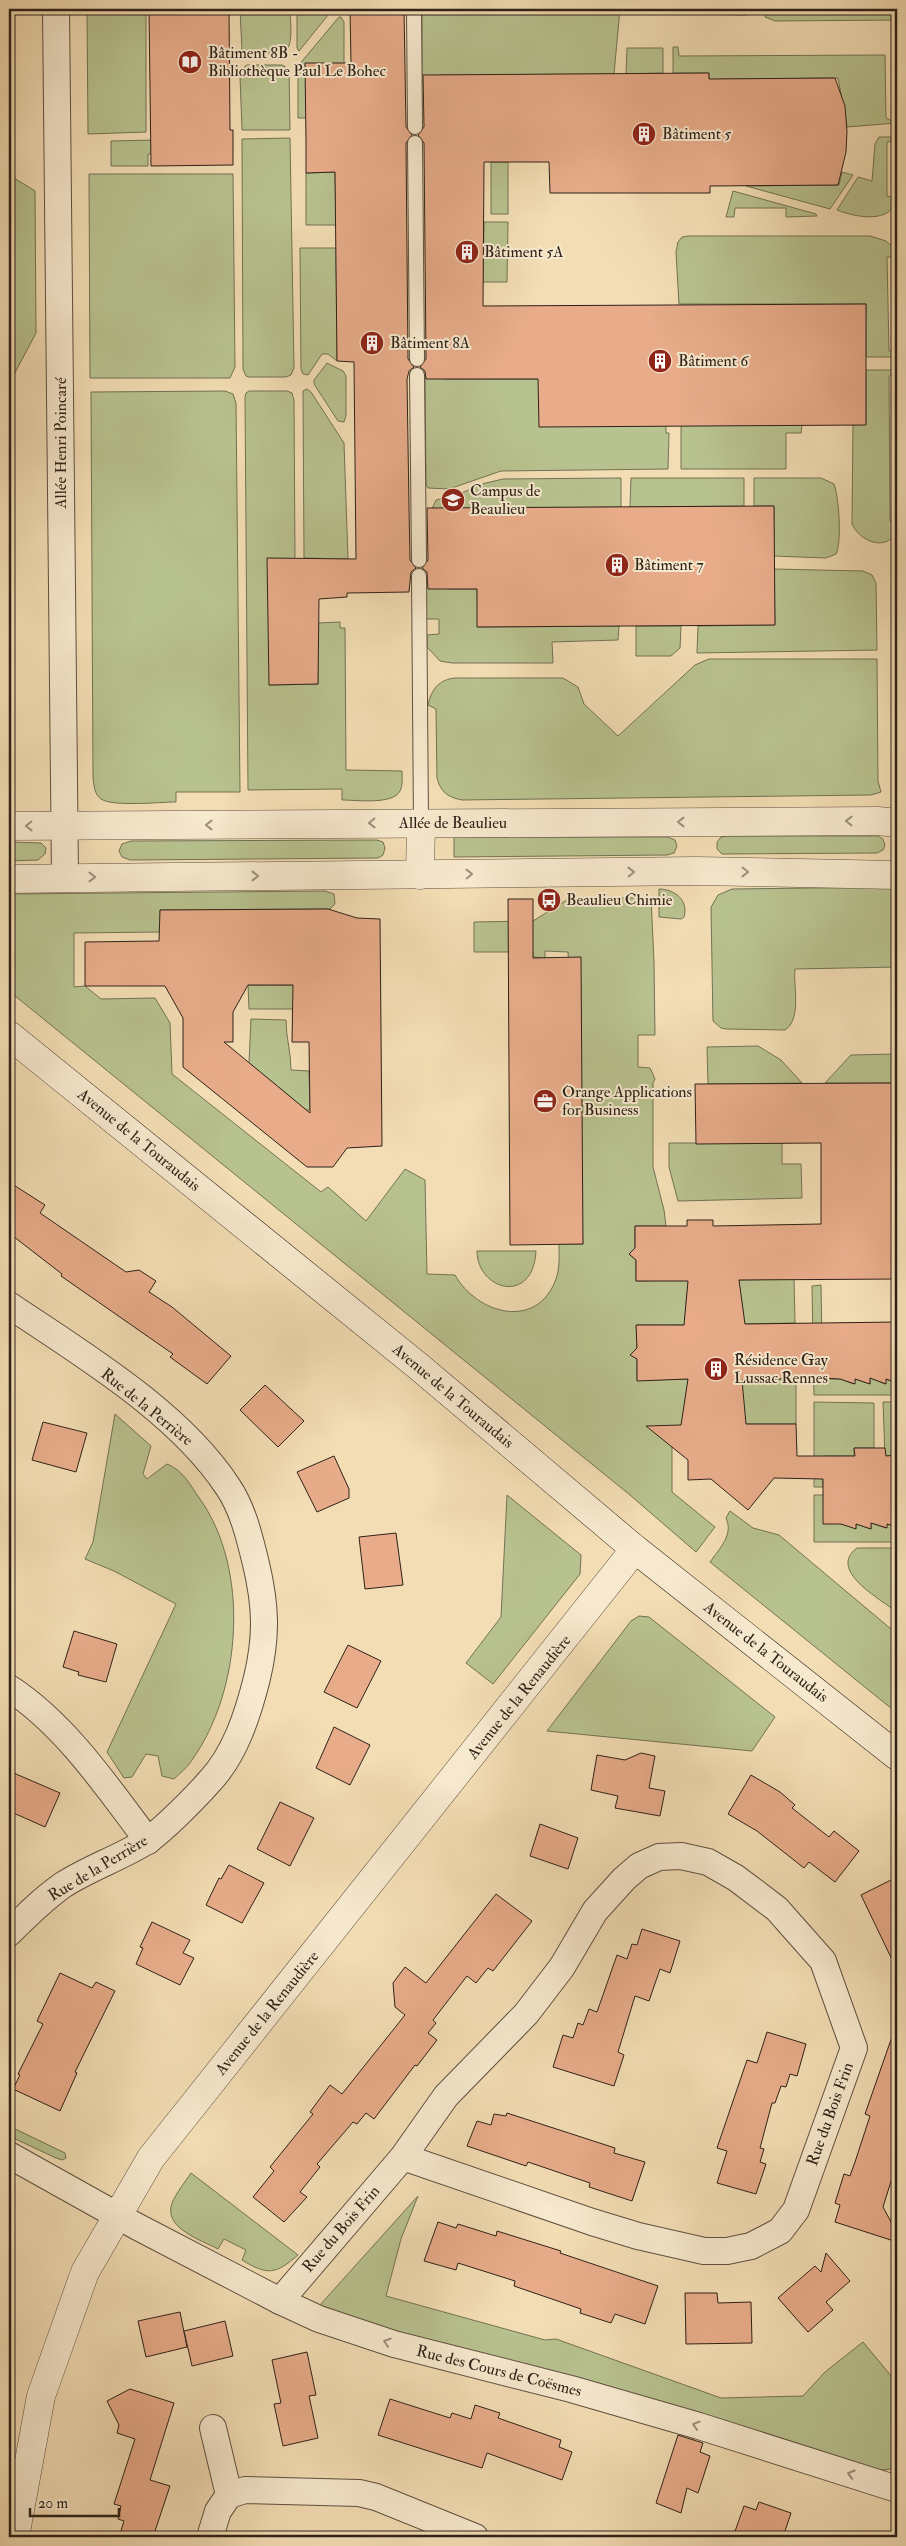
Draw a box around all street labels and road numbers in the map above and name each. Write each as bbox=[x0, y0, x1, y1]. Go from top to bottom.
street label: Allée Henri Poincaré bbox=[51, 377, 71, 510]
street label: Allée de Beaulieu bbox=[398, 813, 507, 833]
street label: Avenue de la Touraudais bbox=[73, 1084, 205, 1196]
street label: Avenue de la Touraudais bbox=[387, 1339, 518, 1453]
street label: Rue de la Perrière bbox=[97, 1364, 197, 1450]
street label: Avenue de la Touraudais bbox=[699, 1597, 832, 1707]
street label: Avenue de la Renaudière bbox=[462, 1631, 575, 1764]
street label: Rue de la Perrière bbox=[45, 1830, 152, 1906]
street label: Avenue de la Renaudière bbox=[210, 1947, 323, 2080]
street label: Rue du Bois Frin bbox=[802, 2060, 858, 2168]
street label: Rue du Bois Frin bbox=[298, 2181, 384, 2277]
street label: Rue des Cours de Coësmes bbox=[414, 2341, 584, 2401]

